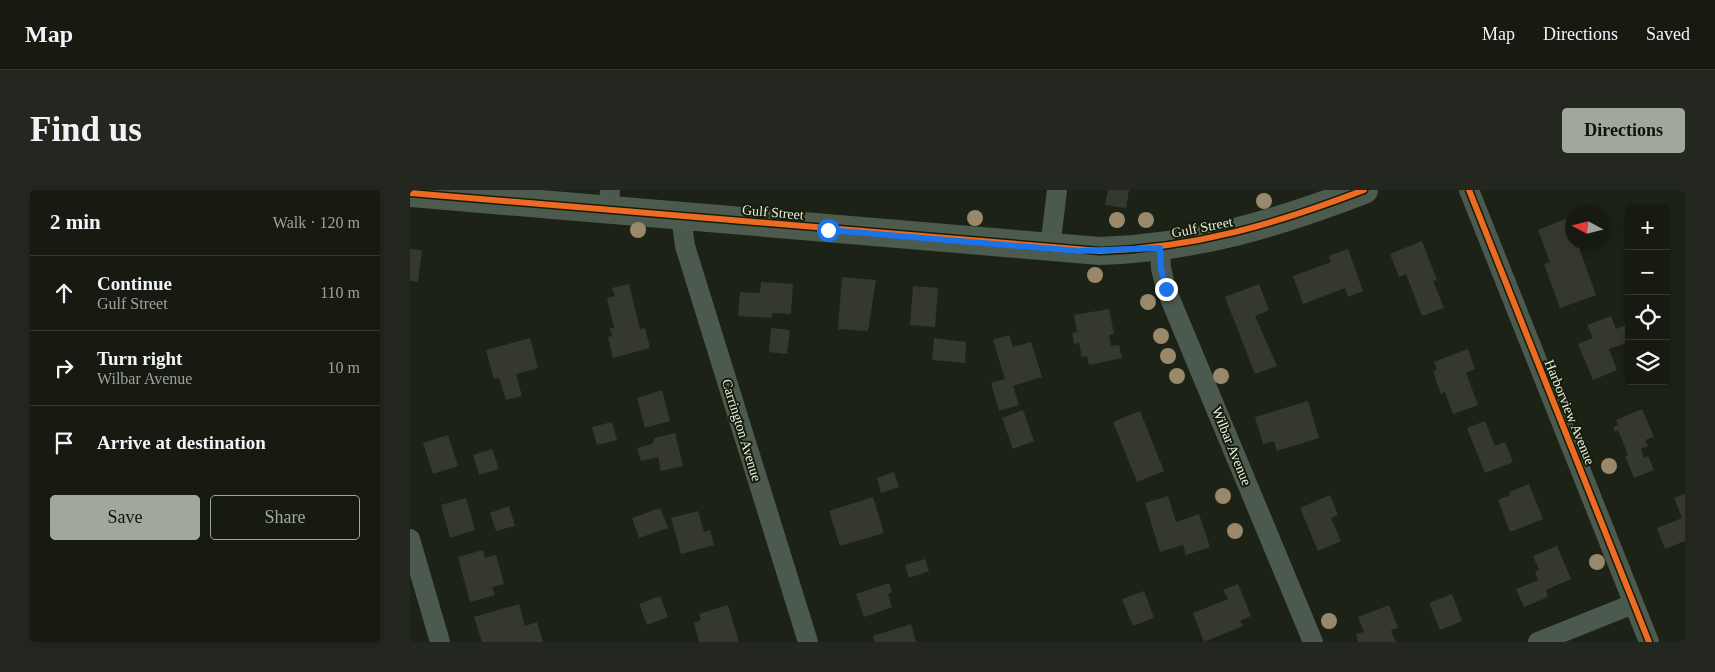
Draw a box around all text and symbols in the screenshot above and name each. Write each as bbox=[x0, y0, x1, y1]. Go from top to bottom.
text: Map bbox=[25, 21, 73, 47]
text: Map bbox=[1482, 24, 1515, 44]
text: Directions bbox=[1543, 24, 1618, 44]
text: Saved bbox=[1646, 24, 1690, 44]
button: Directions bbox=[1562, 108, 1685, 153]
text: Find us bbox=[30, 110, 142, 149]
street label: Gulf Street bbox=[742, 202, 805, 223]
north arrow bbox=[1565, 205, 1610, 250]
map controls bbox=[1625, 205, 1670, 385]
button: + bbox=[1625, 205, 1670, 250]
text: 2 min bbox=[50, 210, 101, 234]
text: Walk · 120 m bbox=[273, 214, 360, 231]
street label: Gulf Street bbox=[1170, 214, 1234, 241]
route start bbox=[817, 219, 840, 242]
button: − bbox=[1625, 250, 1670, 295]
text: Continue bbox=[97, 273, 172, 294]
route end bbox=[1155, 278, 1178, 301]
icon: ahead bbox=[50, 279, 78, 307]
text: 110 m bbox=[320, 284, 360, 301]
text: Gulf Street bbox=[97, 295, 168, 312]
button: locate bbox=[1625, 295, 1670, 340]
button: layers bbox=[1625, 340, 1670, 385]
text: Turn right bbox=[97, 348, 182, 369]
icon: right bbox=[50, 354, 78, 382]
street label: Harborview Avenue bbox=[1542, 357, 1597, 467]
text: 10 m bbox=[328, 359, 360, 376]
text: Wilbar Avenue bbox=[97, 370, 192, 387]
street label: Carrington Avenue bbox=[719, 377, 764, 483]
street label: Wilbar Avenue bbox=[1209, 405, 1254, 488]
icon: arrive bbox=[50, 429, 78, 457]
text: Arrive at destination bbox=[97, 432, 266, 453]
button: Save bbox=[50, 495, 200, 540]
button: Share bbox=[210, 495, 360, 540]

